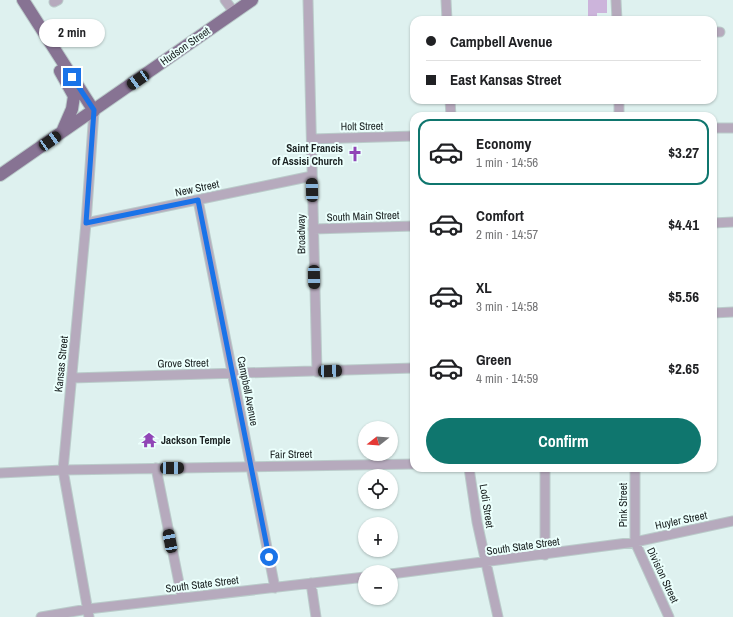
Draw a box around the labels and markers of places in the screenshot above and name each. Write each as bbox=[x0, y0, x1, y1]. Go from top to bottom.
place label: Saint Francis of Assisi Church bbox=[272, 141, 343, 168]
church icon: Saint Francis of Assisi Church bbox=[346, 145, 364, 163]
temple icon: Jackson Temple bbox=[140, 431, 158, 449]
place label: Jackson Temple bbox=[161, 433, 231, 447]

